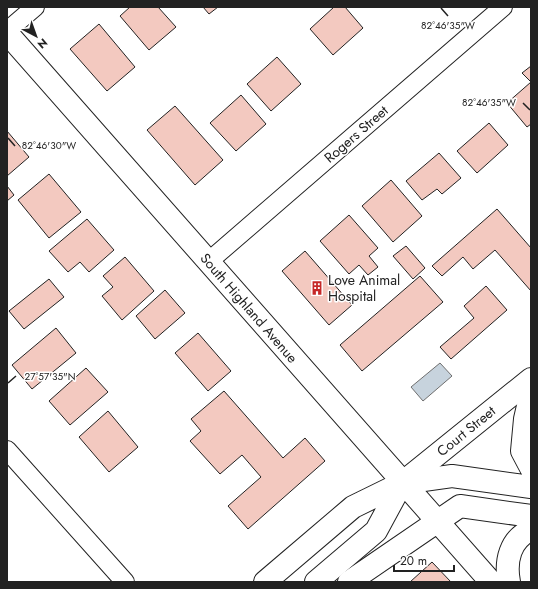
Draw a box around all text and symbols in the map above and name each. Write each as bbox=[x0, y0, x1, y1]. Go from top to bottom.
north arrow bbox=[16, 16, 56, 56]
text: 82°46'35"W bbox=[421, 18, 475, 33]
text: N bbox=[34, 35, 51, 52]
text: 82°46'35"W bbox=[462, 95, 516, 110]
street label: Rogers Street bbox=[320, 100, 393, 167]
text: 82°46'30"W bbox=[22, 138, 76, 153]
street label: South Highland Avenue bbox=[196, 249, 302, 367]
place label: Love Animal Hospital bbox=[328, 270, 400, 306]
building icon: Love Animal Hospital bbox=[309, 280, 325, 296]
text: 27°57'35"N bbox=[25, 369, 75, 384]
street label: Court Street bbox=[432, 401, 500, 461]
scale bar bbox=[394, 547, 454, 573]
text: 20 m bbox=[400, 552, 427, 570]

